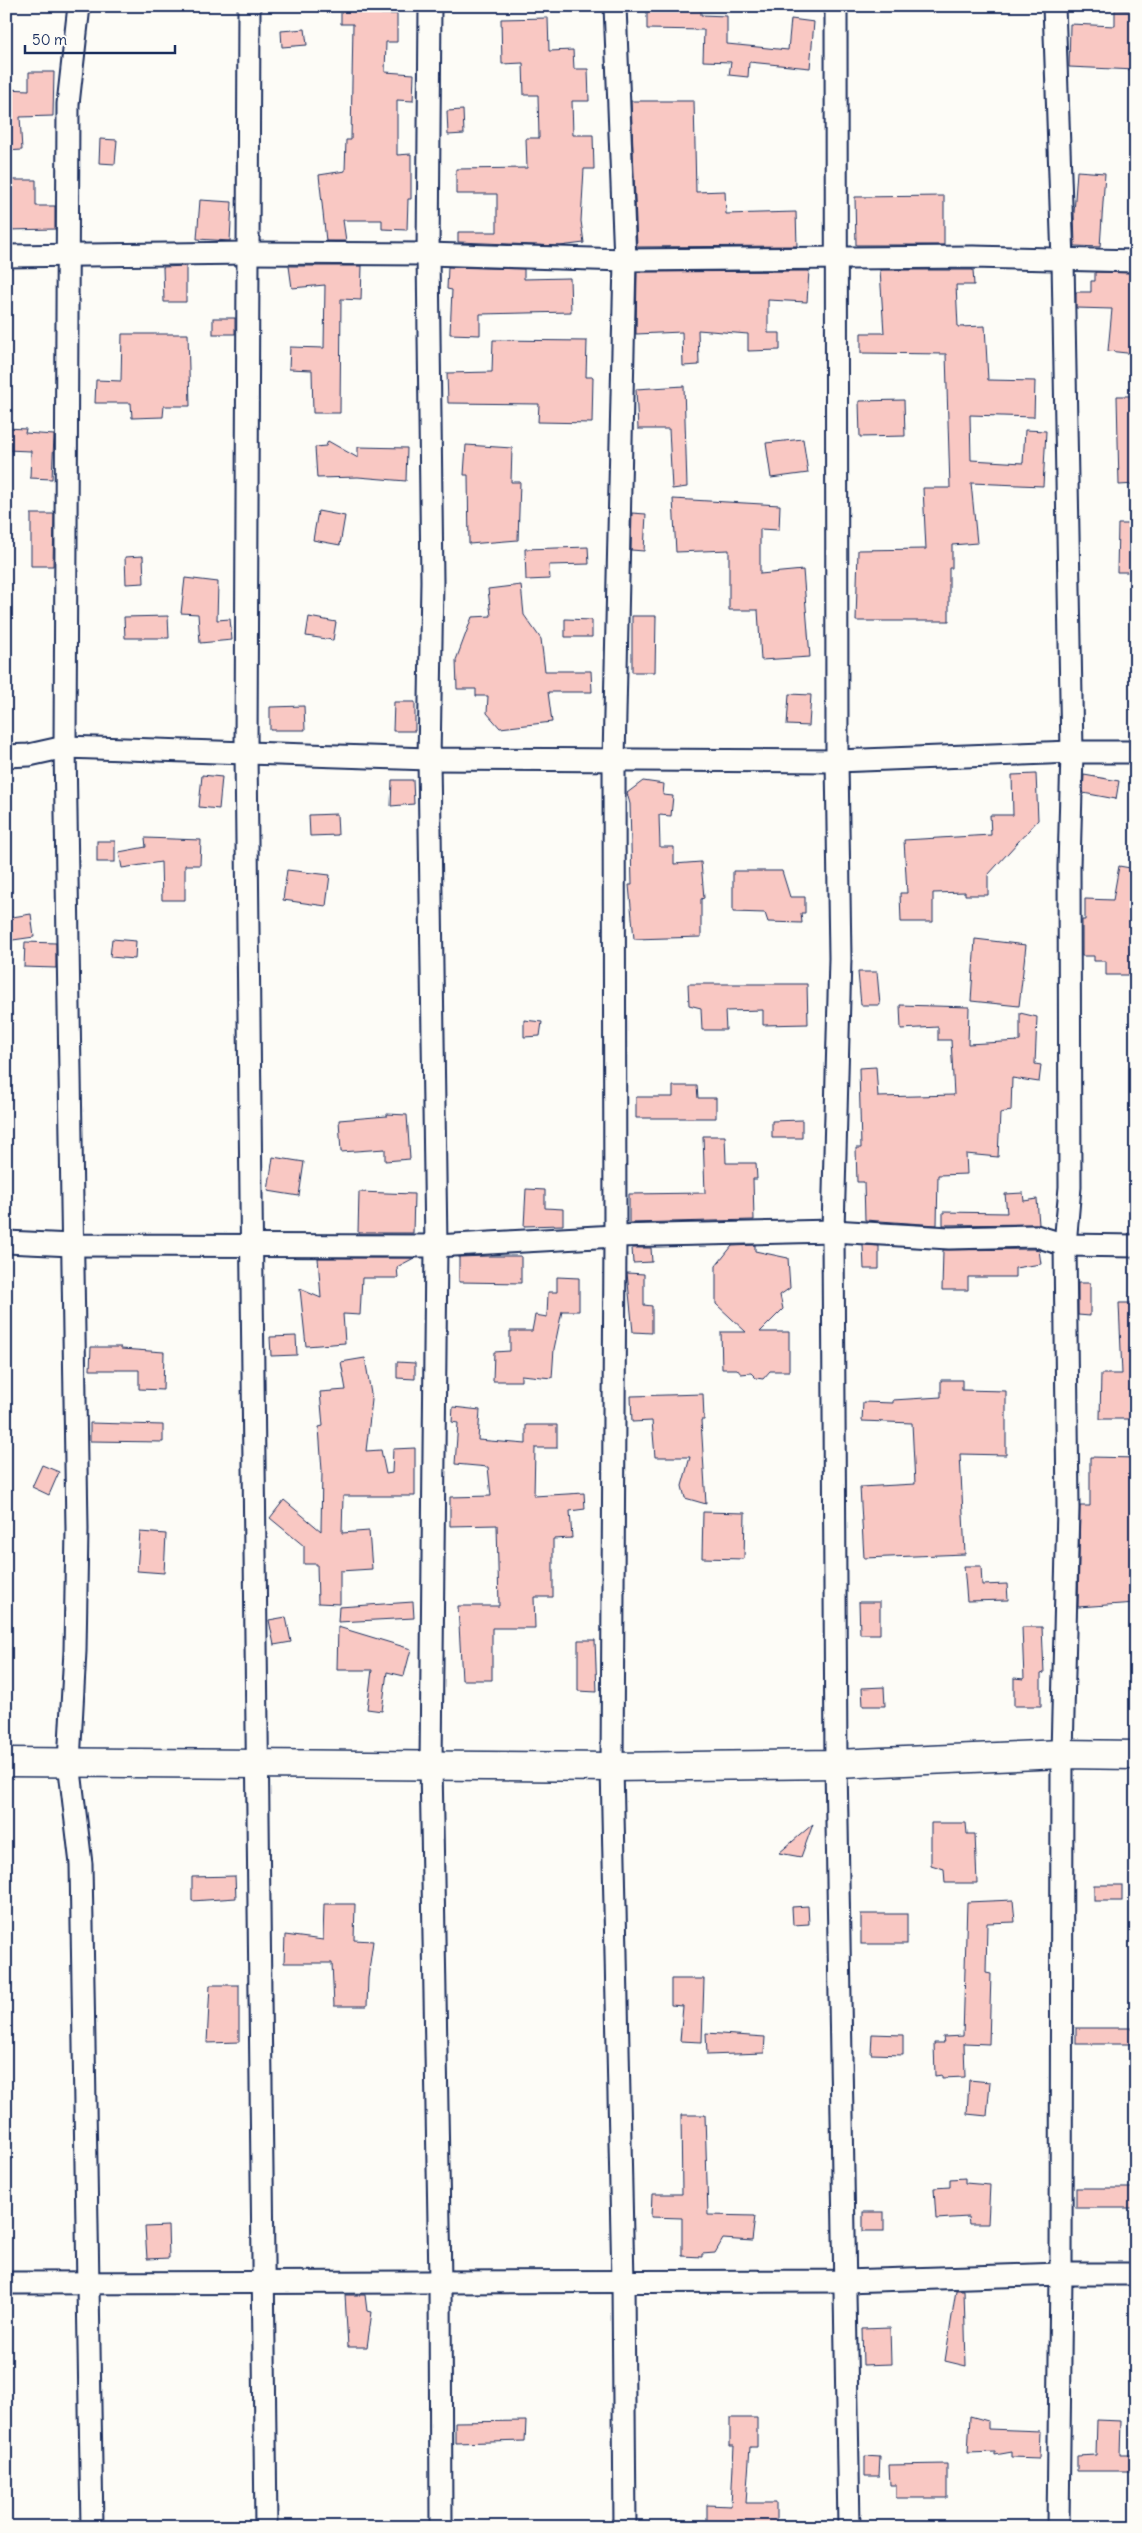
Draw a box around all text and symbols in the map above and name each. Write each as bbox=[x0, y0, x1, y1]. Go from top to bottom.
scale bar bbox=[25, 22, 175, 54]
text: 50 m bbox=[32, 30, 67, 49]

